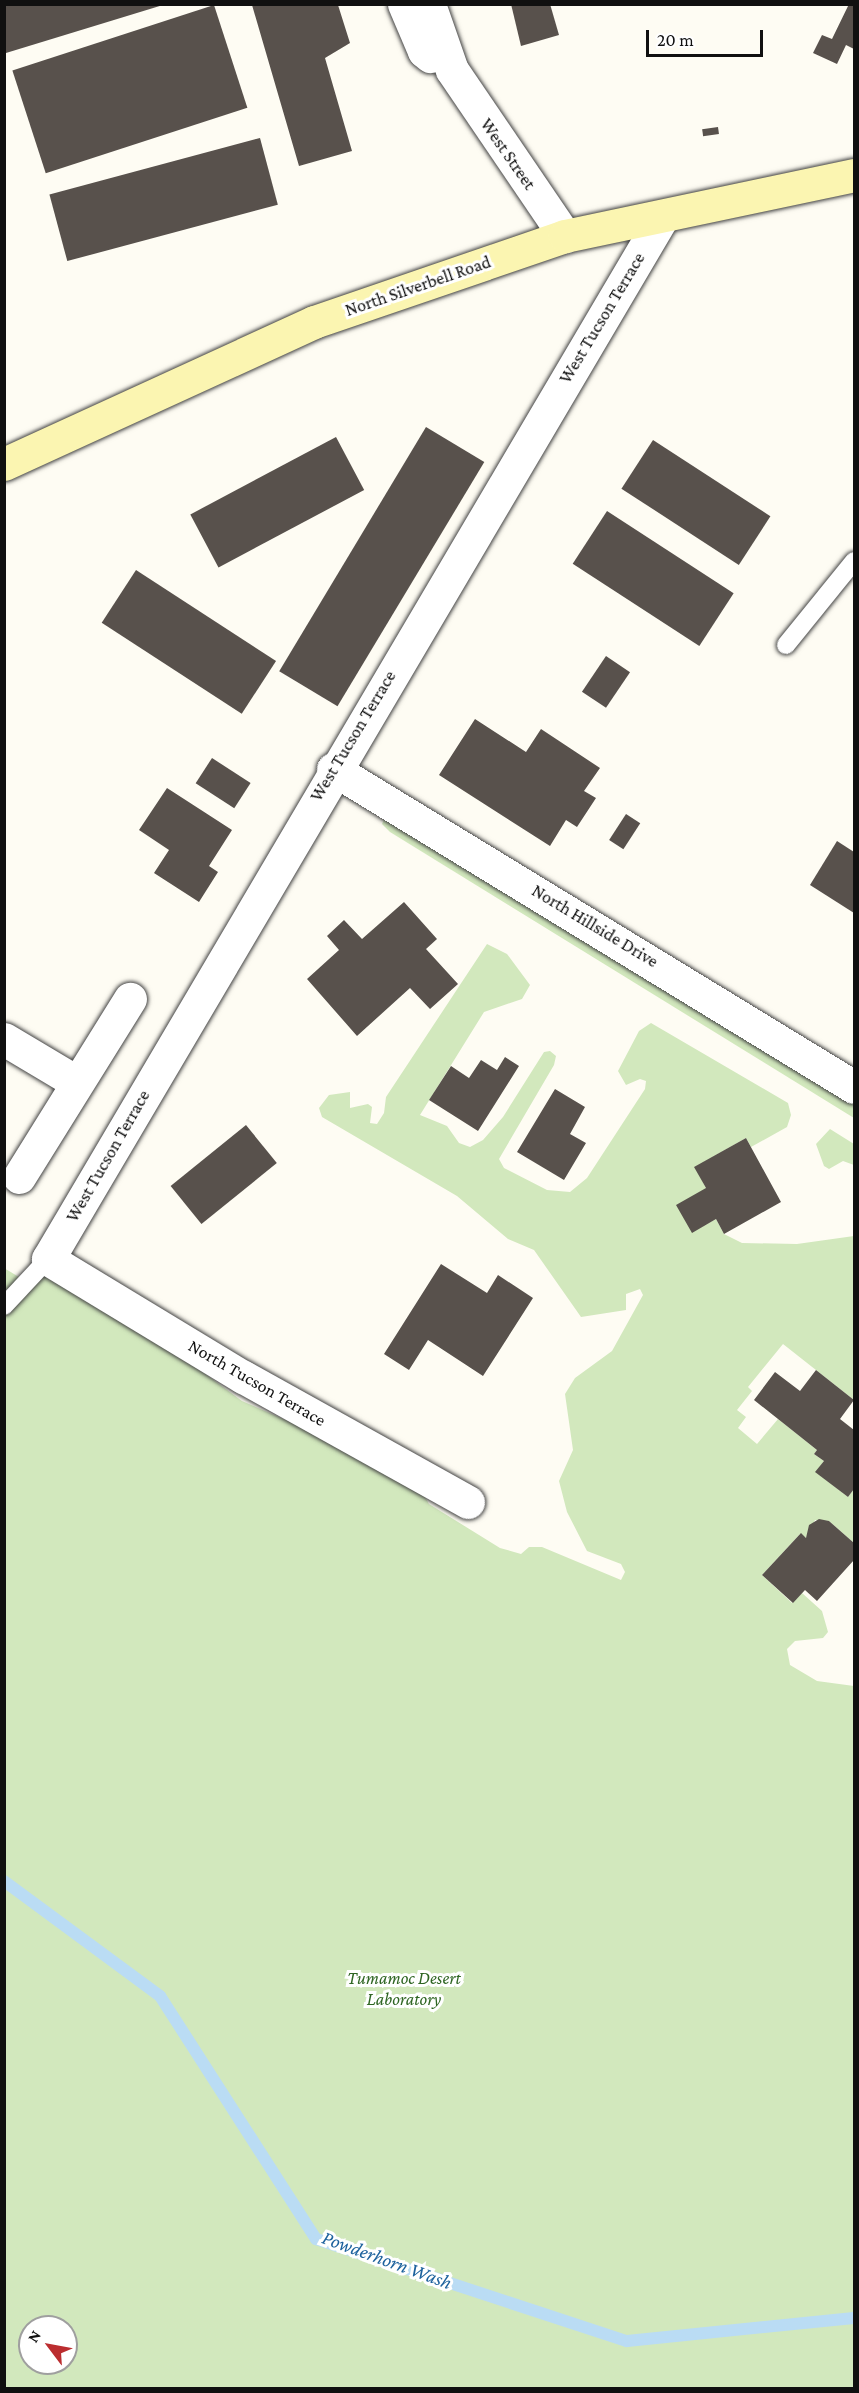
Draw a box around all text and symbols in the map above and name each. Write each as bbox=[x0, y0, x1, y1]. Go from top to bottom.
scale bar bbox=[649, 18, 766, 56]
text: 20 m bbox=[657, 30, 694, 50]
street label: West Street bbox=[476, 114, 540, 194]
street label: West Tucson Terrace bbox=[554, 249, 650, 387]
street label: North Silverbell Road bbox=[342, 251, 494, 321]
street label: West Tucson Terrace bbox=[305, 667, 401, 805]
street label: North Hillside Drive bbox=[528, 880, 662, 972]
street label: West Tucson Terrace bbox=[61, 1086, 155, 1226]
street label: North Tucson Terrace bbox=[185, 1335, 329, 1431]
park label: Tumamoc Desert Laboratory bbox=[347, 1968, 461, 2010]
water label: Powderhorn Wash bbox=[319, 2225, 455, 2295]
north arrow bbox=[18, 2315, 78, 2375]
text: N bbox=[24, 2327, 44, 2345]

